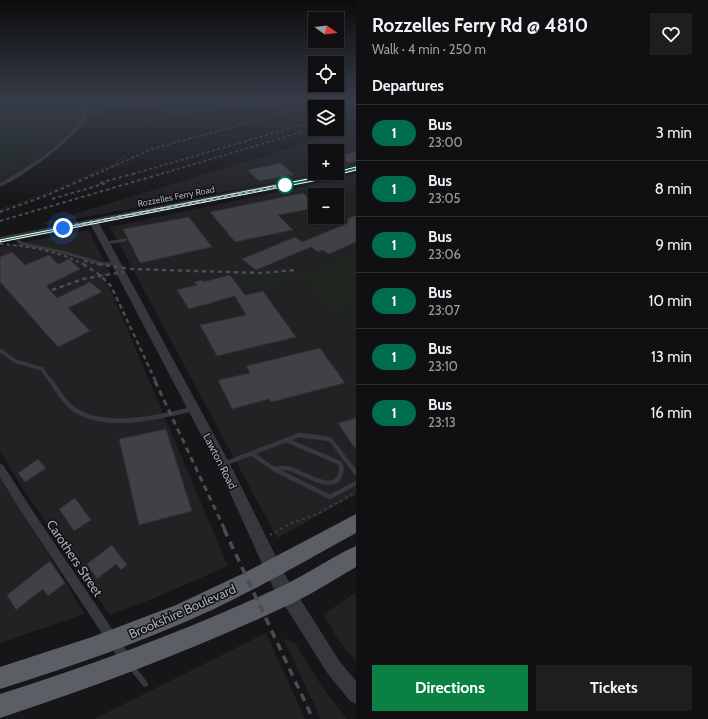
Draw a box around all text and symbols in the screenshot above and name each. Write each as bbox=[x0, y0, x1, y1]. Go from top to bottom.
north arrow bbox=[308, 12, 344, 48]
map controls bbox=[308, 12, 344, 224]
button: heart bbox=[650, 13, 692, 55]
text: Rozzelles Ferry Rd @ 4810 bbox=[372, 14, 588, 37]
text: Walk · 4 min · 250 m bbox=[372, 41, 486, 57]
button: locate bbox=[308, 56, 344, 92]
text: Departures bbox=[372, 77, 444, 95]
button: layers bbox=[308, 100, 344, 136]
text: Bus bbox=[428, 116, 452, 134]
text: 1 bbox=[391, 124, 397, 142]
text: 3 min bbox=[656, 124, 692, 142]
text: 23:00 bbox=[428, 134, 463, 150]
button: + bbox=[308, 144, 344, 180]
text: Bus bbox=[428, 172, 452, 190]
unlabelled marker bbox=[276, 176, 294, 194]
text: 1 bbox=[391, 180, 397, 198]
text: 8 min bbox=[655, 180, 692, 198]
street label: Rozzelles Ferry Road bbox=[136, 183, 216, 209]
button: − bbox=[308, 188, 344, 224]
text: 23:05 bbox=[428, 190, 461, 206]
your location bbox=[53, 218, 73, 238]
text: Bus bbox=[428, 228, 452, 246]
text: 1 bbox=[391, 236, 397, 254]
text: 9 min bbox=[655, 236, 692, 254]
text: 23:06 bbox=[428, 246, 461, 262]
text: Bus bbox=[428, 284, 452, 302]
text: 1 bbox=[391, 292, 397, 310]
text: 10 min bbox=[649, 292, 692, 310]
text: 23:07 bbox=[428, 302, 460, 318]
text: Bus bbox=[428, 340, 452, 358]
text: 1 bbox=[391, 348, 397, 366]
text: 13 min bbox=[651, 348, 692, 366]
text: 23:10 bbox=[428, 358, 458, 374]
text: Bus bbox=[428, 396, 452, 414]
text: 1 bbox=[391, 404, 397, 422]
text: 16 min bbox=[650, 404, 692, 422]
text: 23:13 bbox=[428, 414, 456, 430]
street label: Lawton Road bbox=[200, 431, 240, 491]
street label: Carothers Street bbox=[43, 517, 107, 600]
street label: Brookshire Boulevard bbox=[126, 580, 238, 642]
button: Directions bbox=[372, 665, 528, 711]
button: Tickets bbox=[536, 665, 692, 711]

